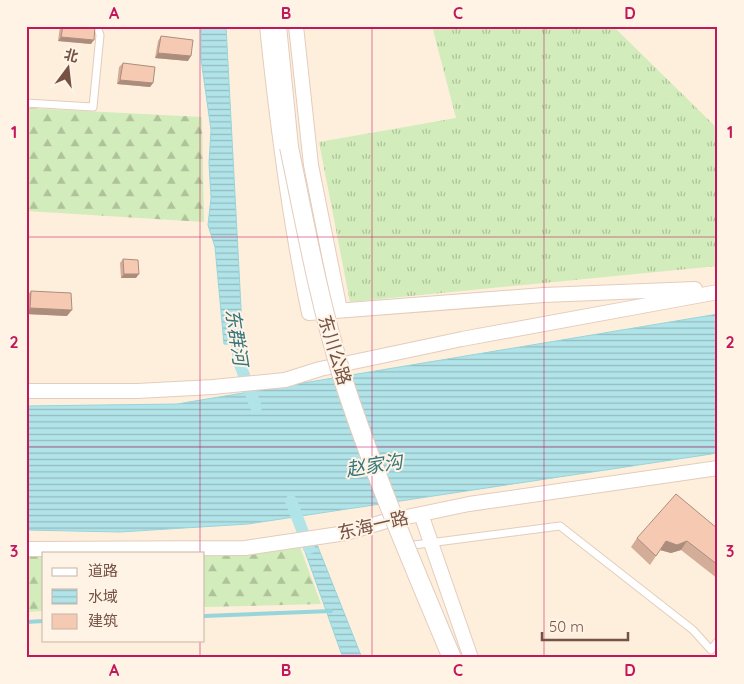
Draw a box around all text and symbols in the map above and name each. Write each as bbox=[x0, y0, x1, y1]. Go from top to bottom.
text: A bbox=[109, 3, 120, 23]
text: B bbox=[281, 3, 291, 23]
text: C bbox=[453, 3, 463, 23]
text: D bbox=[624, 3, 636, 23]
north arrow bbox=[42, 42, 92, 92]
text: 北 bbox=[62, 45, 80, 66]
text: 1 bbox=[11, 122, 17, 142]
text: 1 bbox=[727, 122, 733, 142]
water label: 东群河 bbox=[221, 307, 254, 371]
street label: 东川公路 bbox=[313, 312, 357, 388]
text: 2 bbox=[9, 332, 19, 352]
text: 2 bbox=[725, 332, 735, 352]
water label: 赵家沟 bbox=[344, 448, 406, 481]
street label: 东海一路 bbox=[335, 506, 411, 544]
text: 3 bbox=[10, 541, 18, 561]
text: 3 bbox=[726, 541, 734, 561]
legend bbox=[42, 552, 205, 642]
text: 道路 bbox=[88, 561, 118, 580]
text: 水域 bbox=[88, 587, 118, 606]
scale bar bbox=[542, 609, 628, 641]
text: 建筑 bbox=[88, 611, 118, 630]
text: 50 m bbox=[549, 617, 584, 636]
text: A bbox=[109, 660, 120, 680]
text: B bbox=[281, 660, 291, 680]
text: C bbox=[453, 660, 463, 680]
text: D bbox=[624, 660, 636, 680]

